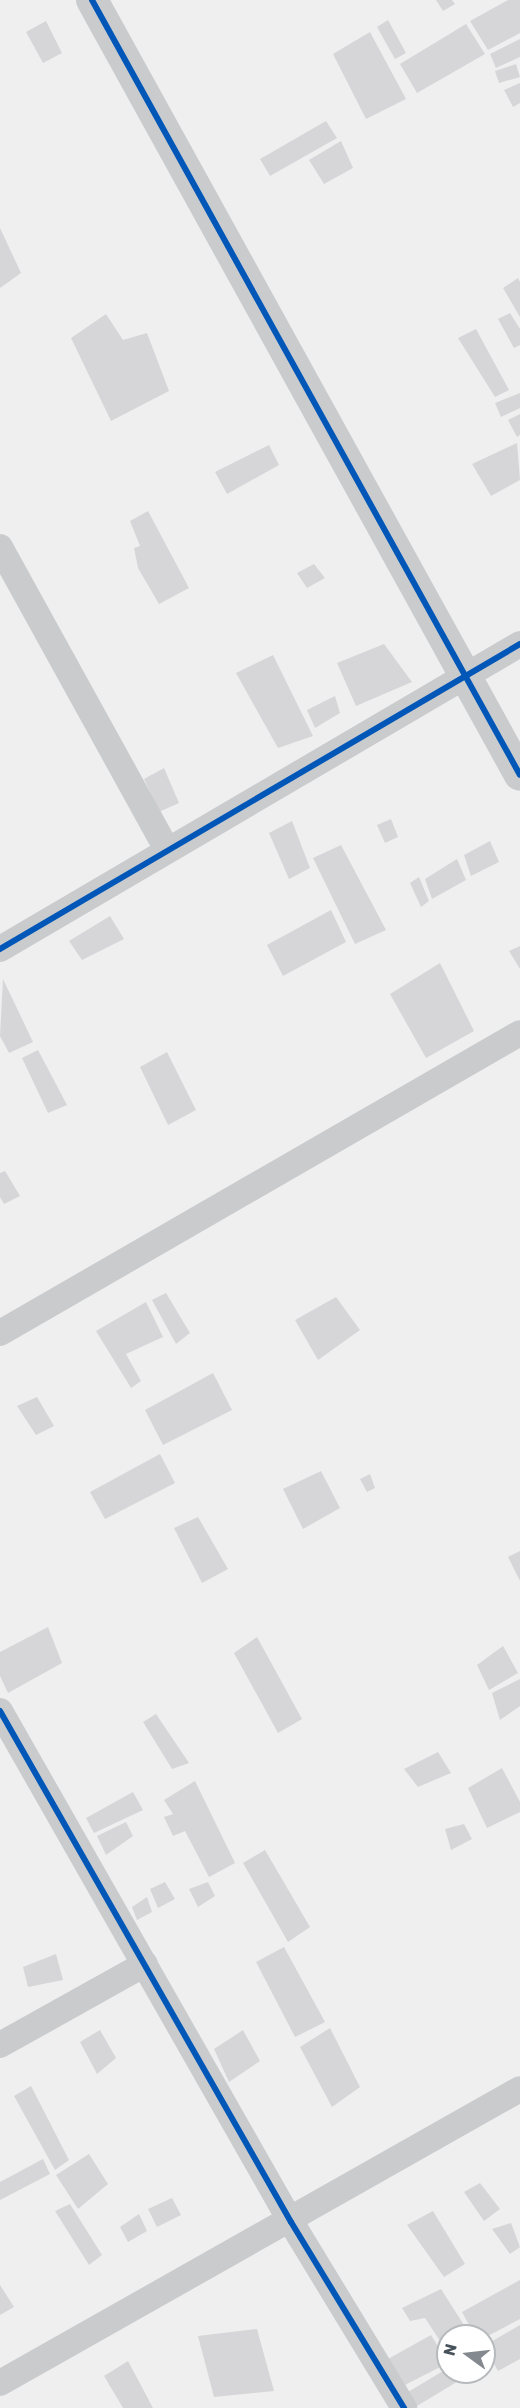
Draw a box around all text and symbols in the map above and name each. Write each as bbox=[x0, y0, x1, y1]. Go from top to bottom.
north arrow bbox=[436, 2324, 496, 2384]
text: N bbox=[439, 2342, 461, 2358]

